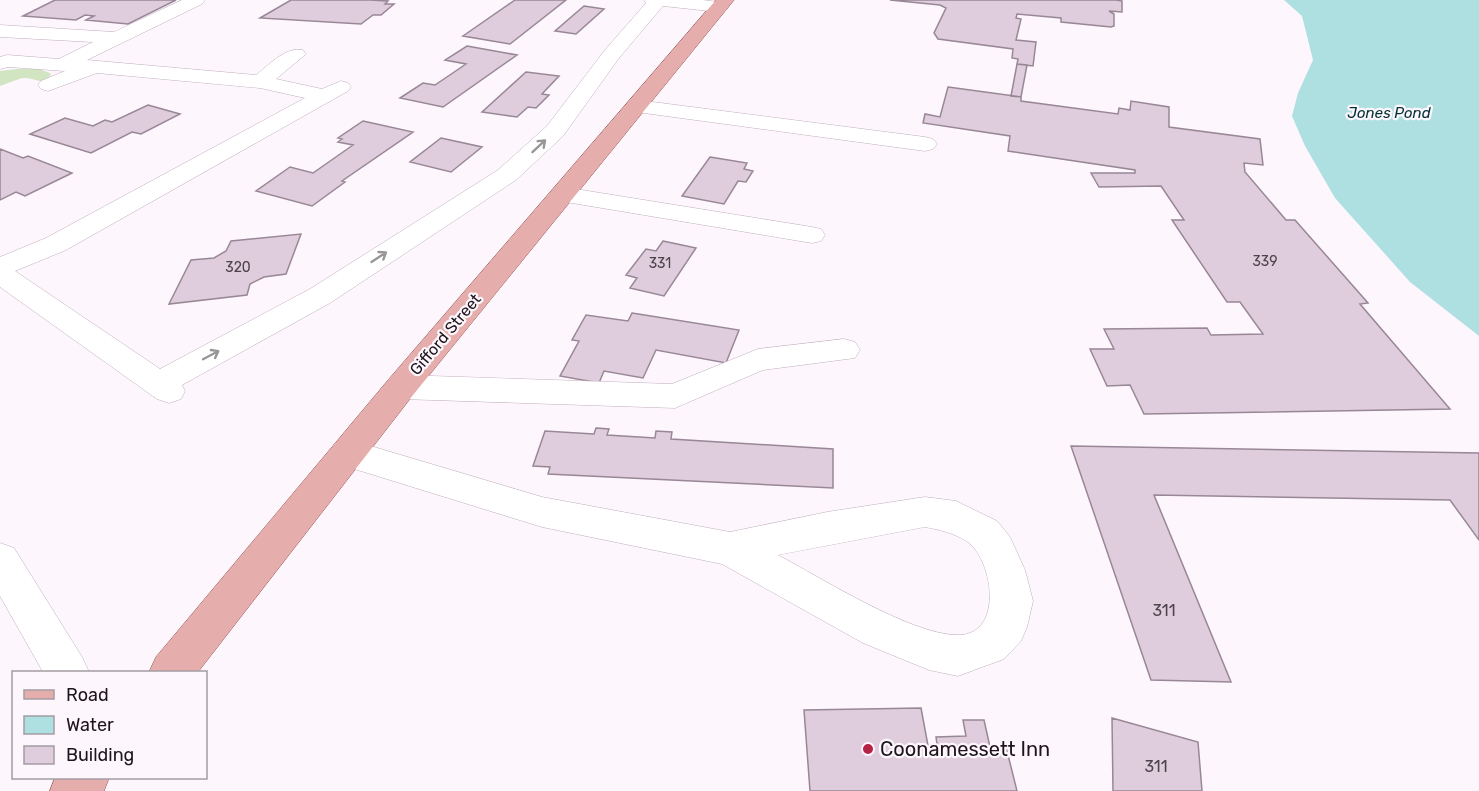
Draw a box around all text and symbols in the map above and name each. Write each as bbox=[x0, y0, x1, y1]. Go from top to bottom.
water label: Jones Pond bbox=[1347, 104, 1432, 122]
one-way arrow bbox=[531, 139, 546, 153]
one-way arrow bbox=[371, 251, 388, 264]
house number: 339 bbox=[1252, 253, 1278, 270]
house number: 331 bbox=[649, 255, 671, 272]
house number: 320 bbox=[225, 259, 251, 276]
street label: Gifford Street bbox=[406, 290, 485, 379]
one-way arrow bbox=[201, 349, 219, 360]
house number: 311 bbox=[1152, 601, 1176, 620]
legend bbox=[12, 671, 207, 779]
text: Road bbox=[66, 684, 109, 706]
text: Water bbox=[66, 714, 114, 736]
place label: Coonamessett Inn bbox=[880, 737, 1050, 761]
marker: Coonamessett Inn bbox=[861, 742, 875, 756]
text: Building bbox=[66, 744, 134, 766]
house number: 311 bbox=[1144, 757, 1168, 776]

